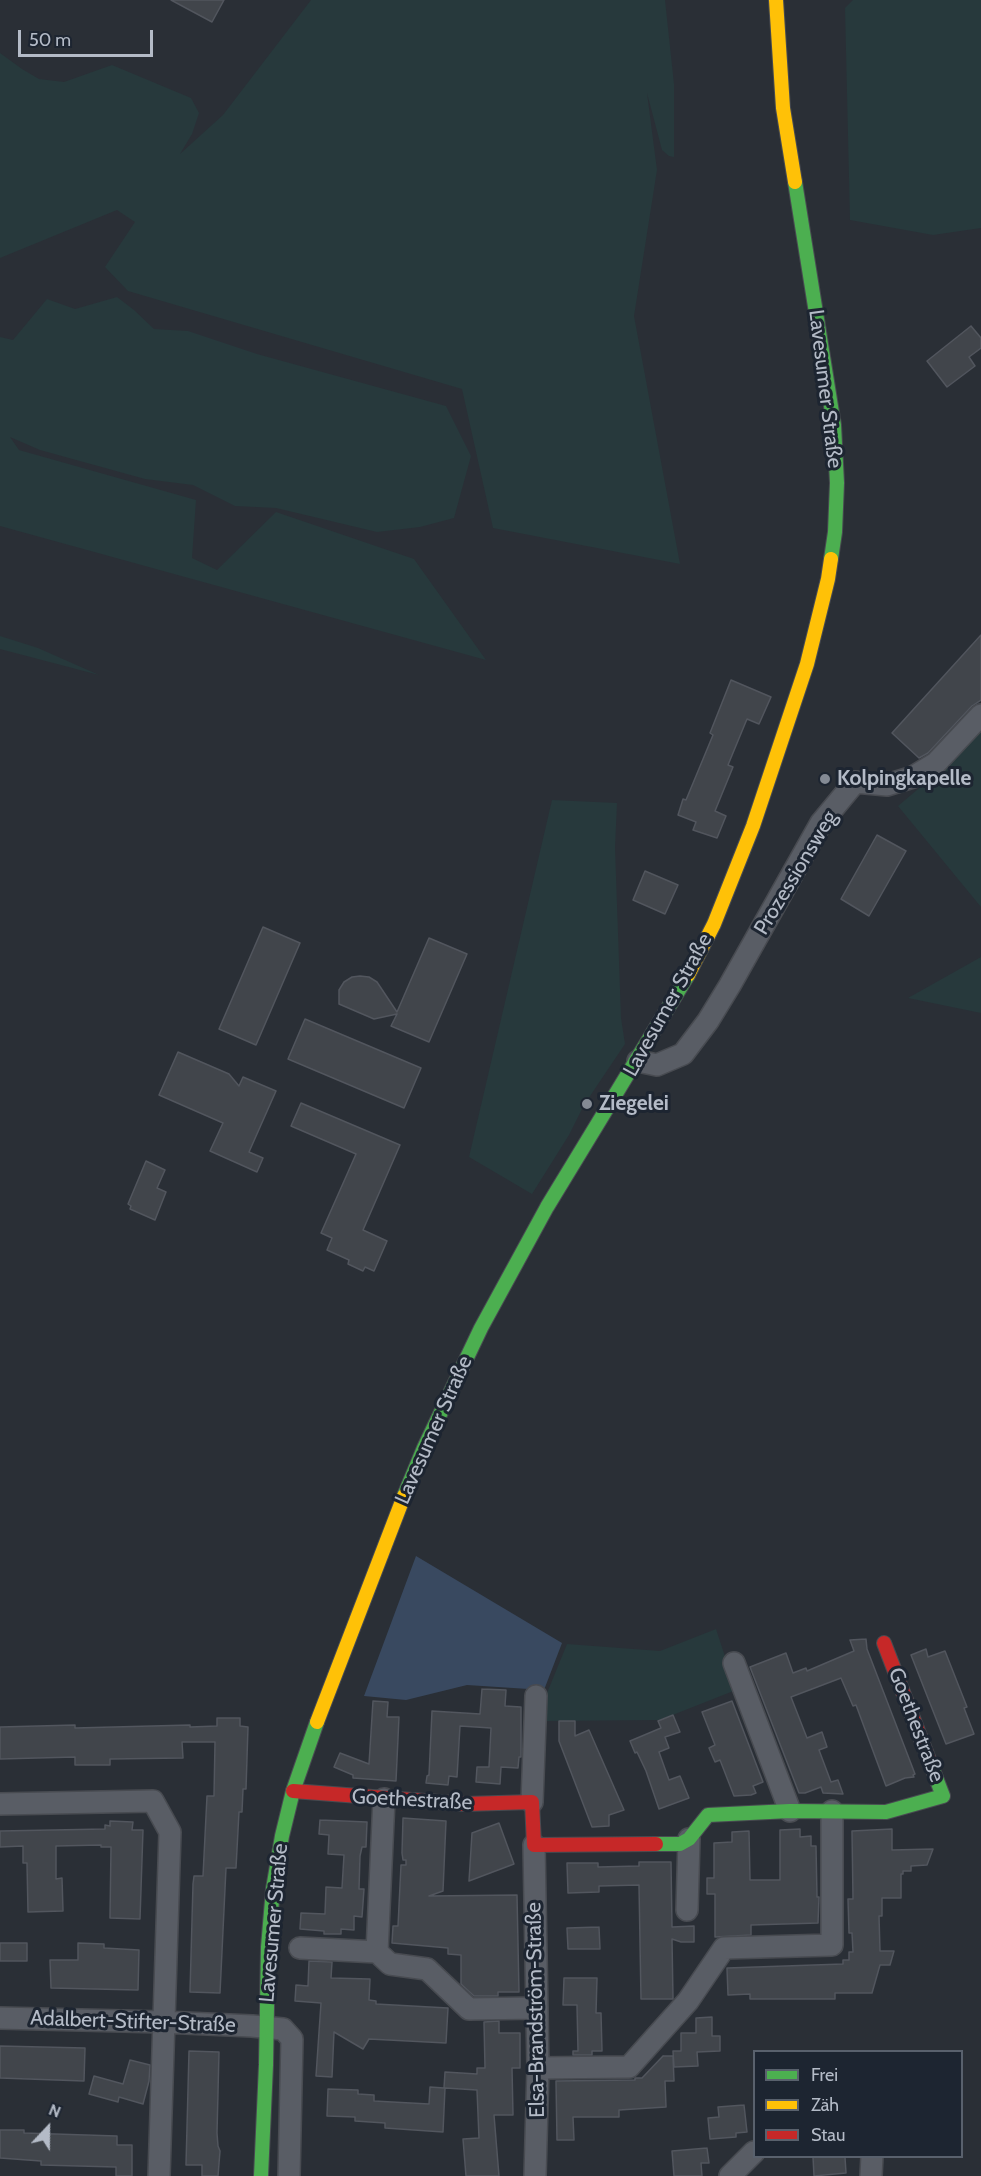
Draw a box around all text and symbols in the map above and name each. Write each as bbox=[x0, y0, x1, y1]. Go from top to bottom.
scale bar bbox=[21, 18, 156, 56]
text: 50 m bbox=[29, 29, 71, 51]
street label: Lavesumer Straße bbox=[803, 308, 847, 470]
place label: Kolpingkapelle bbox=[837, 766, 971, 792]
marker: Kolpingkapelle bbox=[818, 772, 832, 786]
street label: Prozessionsweg bbox=[749, 806, 843, 940]
street label: Lavesumer Straße bbox=[618, 929, 718, 1081]
place label: Ziegelei bbox=[599, 1091, 669, 1117]
marker: Ziegelei bbox=[580, 1097, 594, 1111]
street label: Lavesumer Straße bbox=[390, 1352, 478, 1508]
street label: Goethestraße bbox=[883, 1664, 949, 1786]
street label: Goethestraße bbox=[351, 1784, 473, 1816]
street label: Lavesumer Straße bbox=[254, 1842, 294, 2004]
street label: Elsa-Brandström-Straße bbox=[522, 1902, 550, 2118]
street label: Adalbert-Stifter-Straße bbox=[30, 2006, 236, 2038]
legend bbox=[753, 2050, 963, 2158]
text: Frei bbox=[811, 2064, 838, 2086]
text: Zäh bbox=[811, 2094, 839, 2116]
north arrow bbox=[18, 2098, 78, 2158]
text: N bbox=[46, 2100, 64, 2122]
text: Stau bbox=[811, 2124, 845, 2146]

